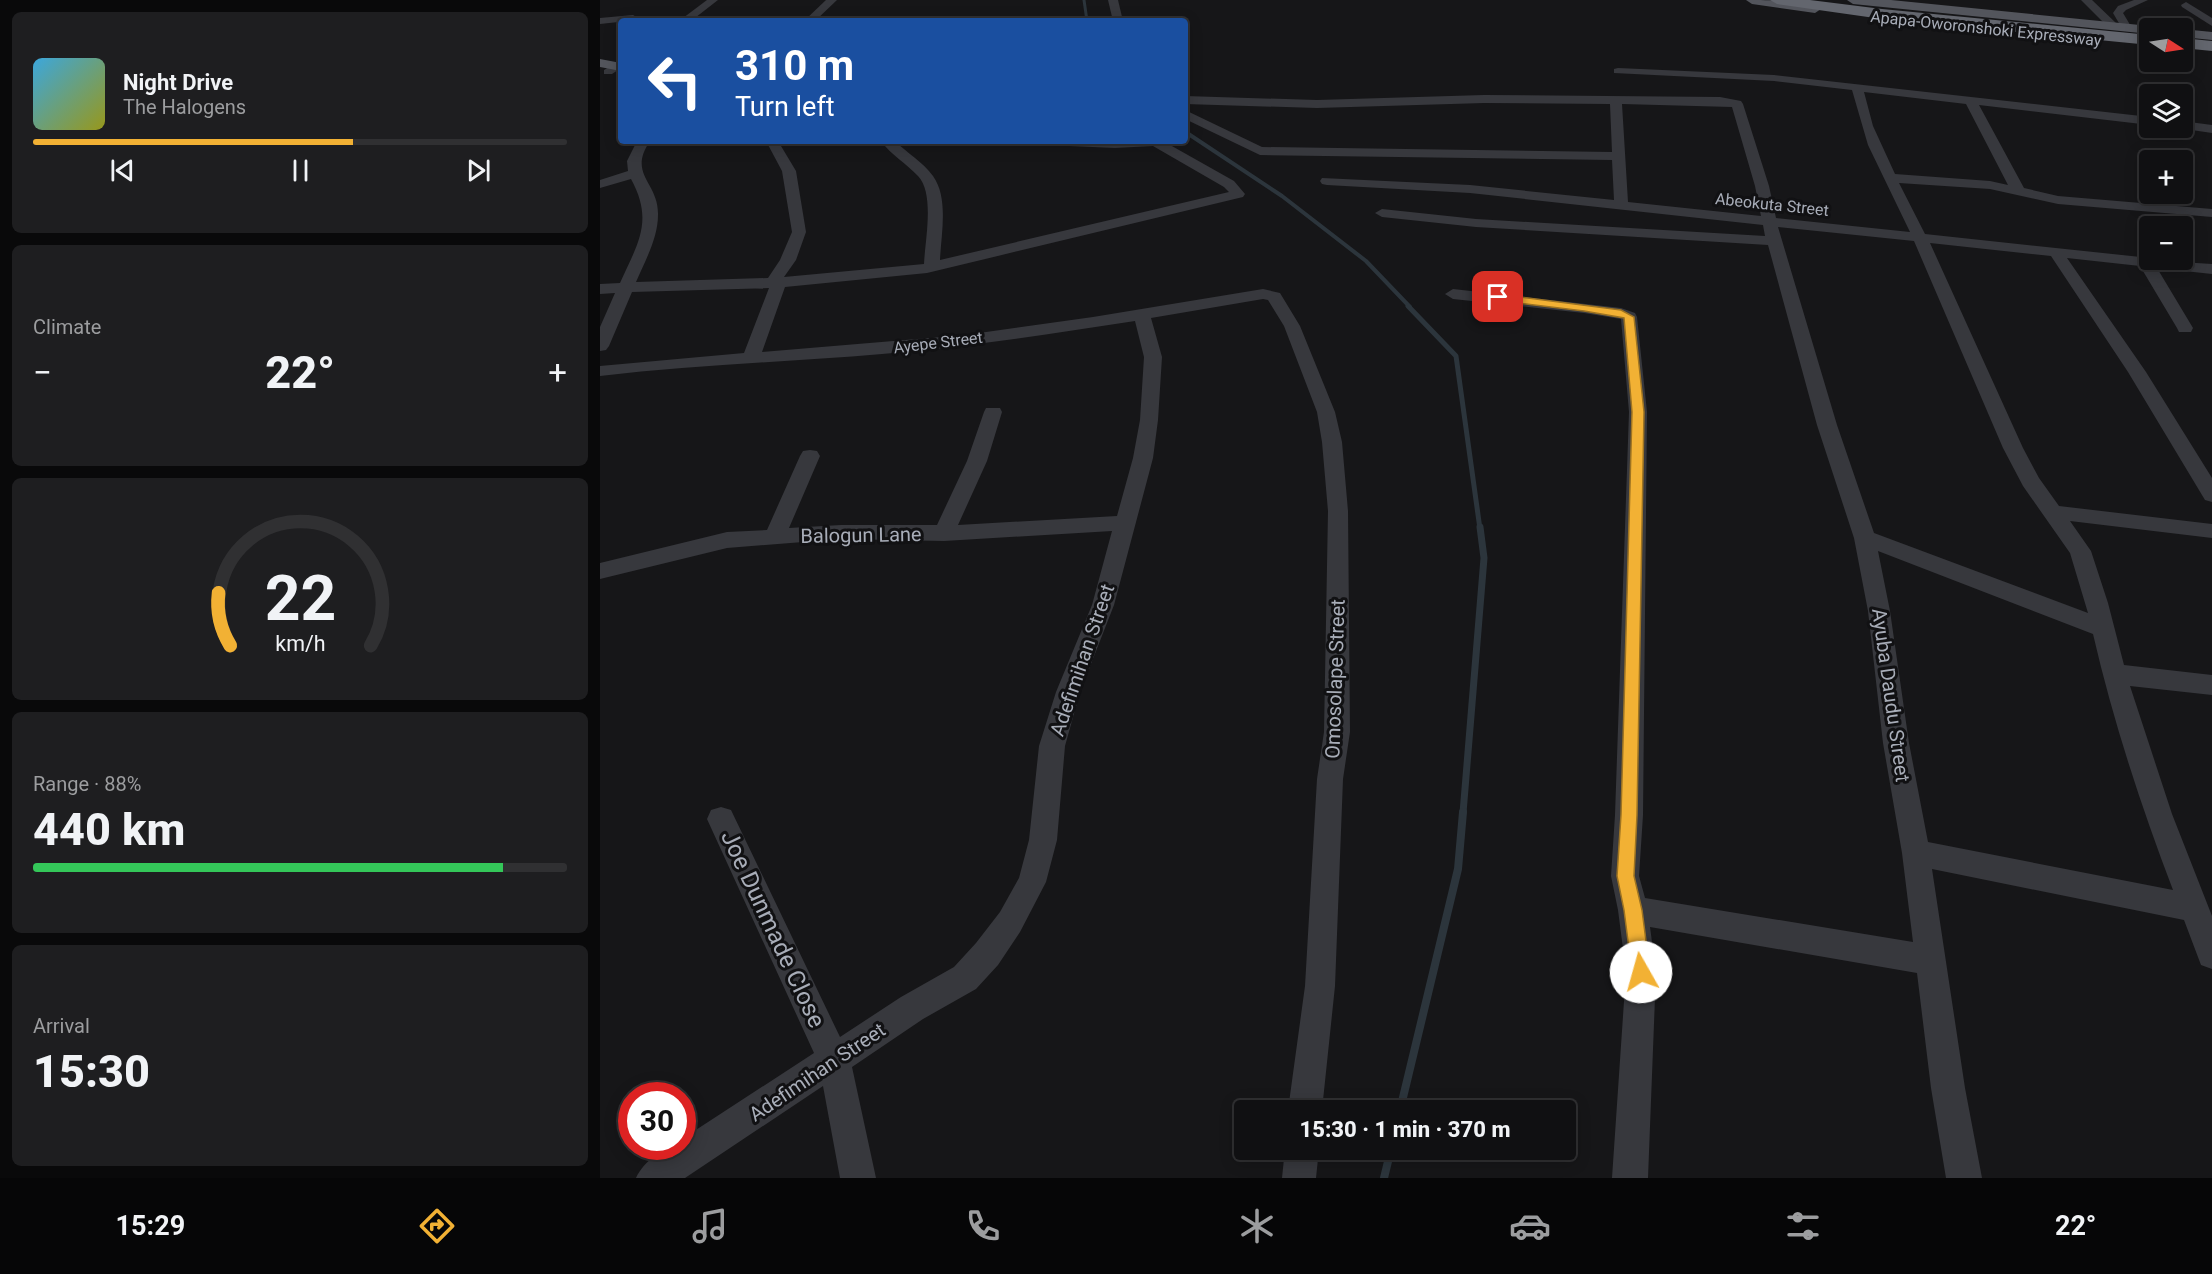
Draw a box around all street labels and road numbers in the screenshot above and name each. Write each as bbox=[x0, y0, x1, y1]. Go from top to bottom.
street label: Apapa-Oworonshoki Expressway bbox=[1869, 7, 2103, 50]
street label: Abeokuta Street bbox=[1714, 189, 1830, 220]
street label: Ayepe Street bbox=[892, 328, 984, 357]
street label: Balogun Lane bbox=[800, 522, 922, 548]
street label: Adefimihan Street bbox=[1045, 581, 1119, 739]
street label: Omosolape Street bbox=[1320, 599, 1350, 759]
street label: Ayuba Daudu Street bbox=[1867, 607, 1915, 783]
street label: Joe Dunmade Close bbox=[715, 826, 831, 1032]
street label: Adefimihan Street bbox=[744, 1018, 890, 1126]

